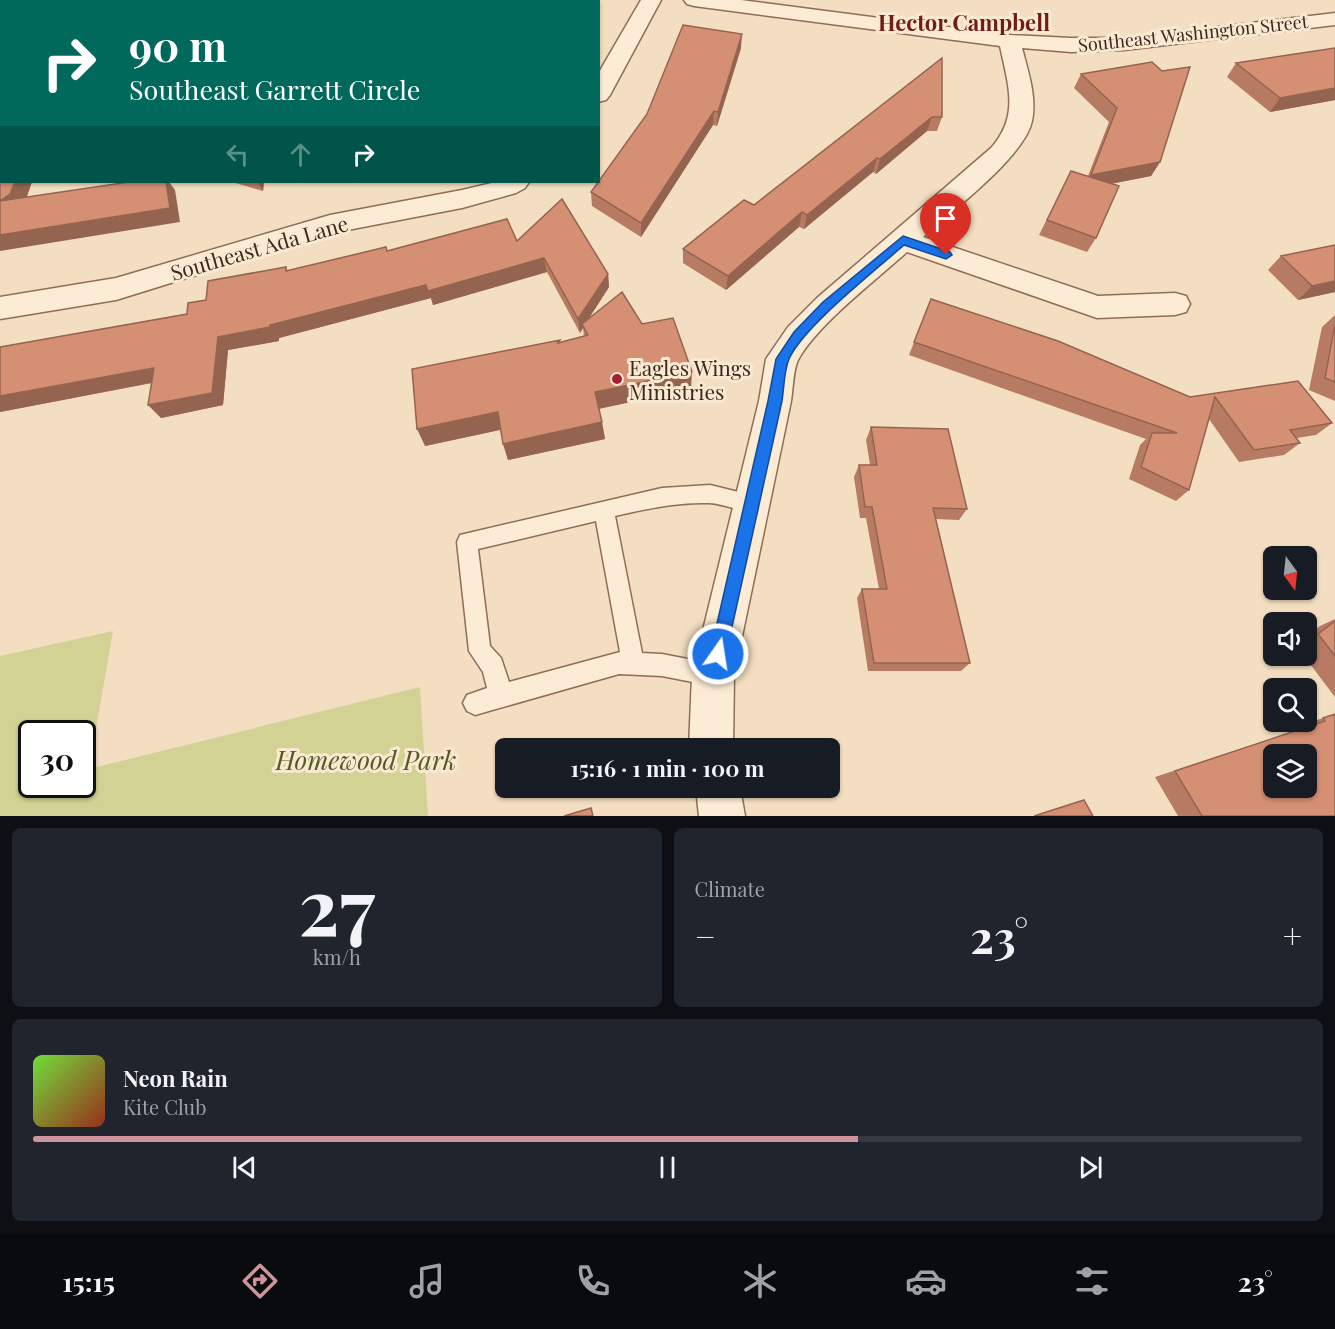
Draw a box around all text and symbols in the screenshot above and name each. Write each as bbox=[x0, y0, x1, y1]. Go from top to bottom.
district label: Hector Campbell bbox=[878, 7, 1050, 37]
street label: Southeast Washington Street bbox=[1077, 9, 1310, 57]
text: 90 m bbox=[129, 17, 227, 73]
icon: right bbox=[30, 24, 108, 102]
text: Southeast Garrett Circle bbox=[129, 71, 420, 107]
icon: left bbox=[221, 138, 254, 171]
icon: ahead bbox=[284, 138, 317, 171]
icon: right bbox=[347, 138, 380, 171]
pin bbox=[920, 193, 971, 255]
icon: arrive bbox=[929, 202, 962, 235]
street label: Southeast Ada Lane bbox=[167, 208, 351, 286]
place label: Eagles Wings Ministries bbox=[629, 353, 751, 405]
marker: Eagles Wings Ministries bbox=[610, 372, 624, 386]
north arrow bbox=[1263, 546, 1317, 600]
map controls bbox=[1263, 546, 1317, 798]
button: sound bbox=[1263, 612, 1317, 666]
position arrow bbox=[686, 622, 750, 686]
button: search bbox=[1263, 678, 1317, 732]
speed limit sign: 30 bbox=[18, 720, 96, 798]
park label: Homewood Park bbox=[275, 742, 456, 777]
button: layers bbox=[1263, 744, 1317, 798]
text: 15:16 · 1 min · 100 m bbox=[571, 753, 764, 783]
text: 27 bbox=[299, 852, 375, 956]
text: Climate bbox=[695, 875, 765, 902]
text: 23° bbox=[970, 905, 1028, 965]
text: − bbox=[695, 913, 716, 957]
text: + bbox=[1283, 913, 1302, 957]
text: km/h bbox=[313, 943, 361, 970]
text: Neon Rain bbox=[123, 1063, 228, 1093]
text: Kite Club bbox=[123, 1093, 207, 1120]
icon: previous bbox=[228, 1151, 261, 1184]
icon: pause bbox=[651, 1151, 684, 1184]
icon: next bbox=[1074, 1151, 1107, 1184]
icon: directions bbox=[239, 1260, 281, 1302]
icon: music bbox=[406, 1260, 448, 1302]
icon: phone bbox=[572, 1260, 614, 1302]
icon: climate bbox=[739, 1260, 781, 1302]
icon: car bbox=[905, 1260, 947, 1302]
icon: filters bbox=[1071, 1260, 1113, 1302]
text: 15:15 bbox=[62, 1263, 115, 1299]
text: 23° bbox=[1238, 1263, 1273, 1299]

